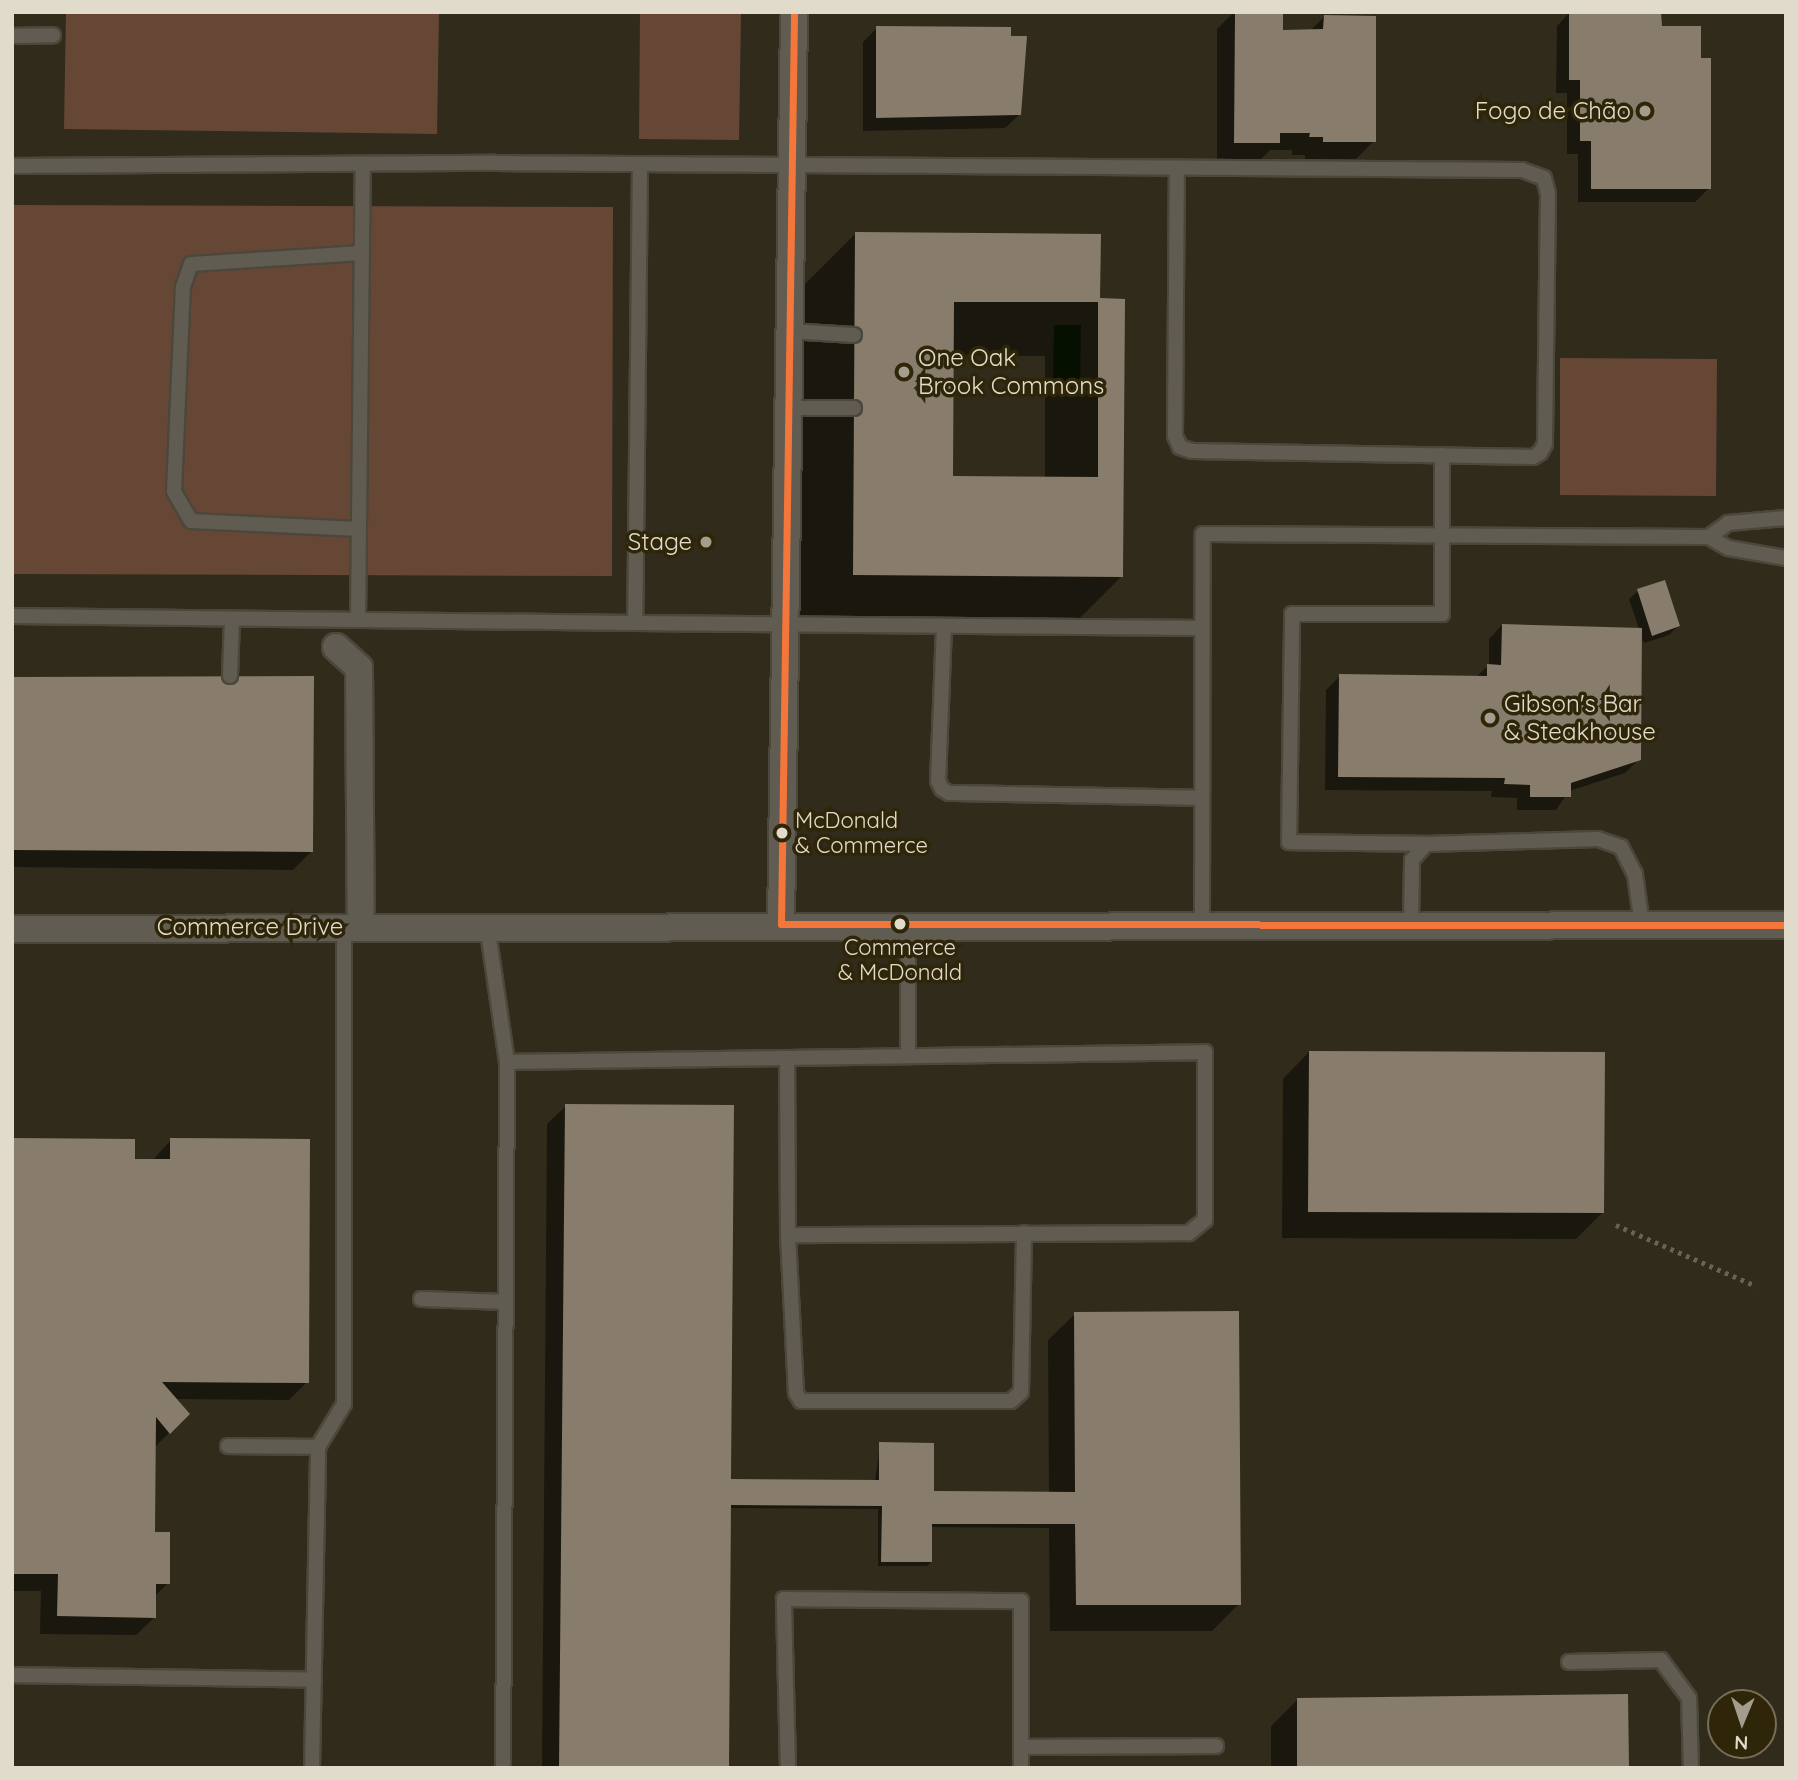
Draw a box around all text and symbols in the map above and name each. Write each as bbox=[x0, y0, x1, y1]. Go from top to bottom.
place label: Fogo de Chão bbox=[1475, 97, 1631, 125]
marker: Fogo de Chão bbox=[1637, 103, 1653, 119]
place label: One Oak Brook Commons bbox=[918, 344, 1104, 400]
marker: One Oak Brook Commons bbox=[896, 364, 912, 380]
place label: Stage bbox=[628, 528, 692, 556]
marker: Stage bbox=[698, 534, 714, 550]
place label: Gibson's Bar & Steakhouse bbox=[1504, 690, 1656, 746]
marker: Gibson's Bar & Steakhouse bbox=[1482, 710, 1498, 726]
place label: McDonald & Commerce bbox=[795, 807, 928, 858]
marker: McDonald & Commerce bbox=[775, 826, 789, 840]
street label: Commerce Drive bbox=[157, 913, 343, 941]
marker: Commerce & McDonald bbox=[893, 917, 907, 931]
place label: Commerce & McDonald bbox=[838, 934, 962, 986]
north arrow bbox=[1707, 1689, 1777, 1759]
text: N bbox=[1734, 1731, 1749, 1755]

